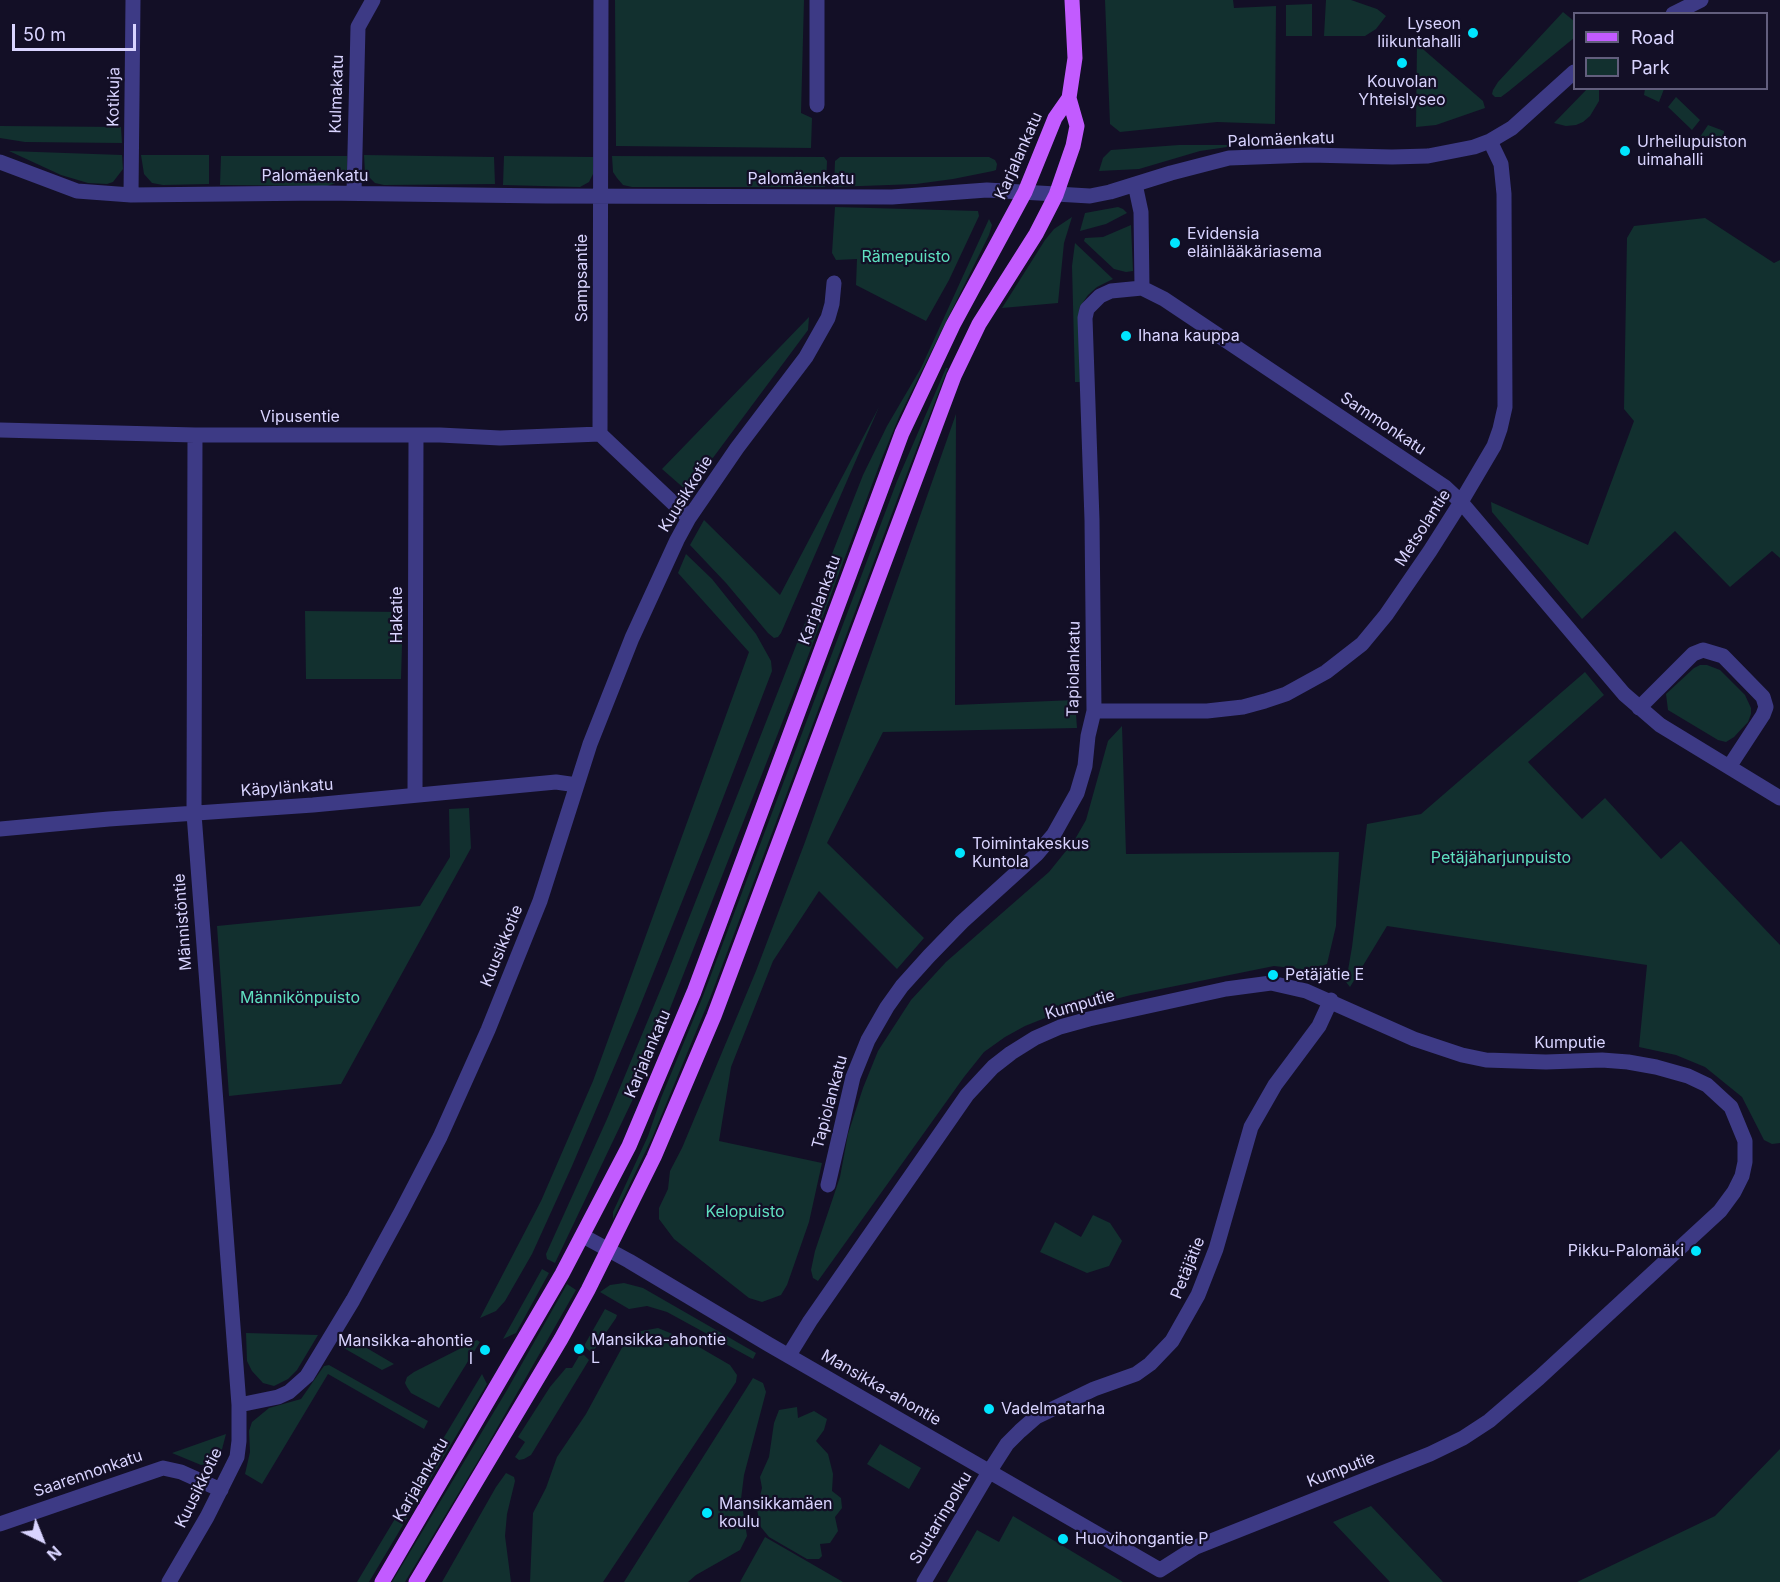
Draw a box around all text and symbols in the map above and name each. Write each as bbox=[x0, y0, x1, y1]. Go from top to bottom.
scale bar bbox=[15, 12, 140, 50]
legend bbox=[1573, 12, 1768, 90]
place label: Lyseon liikuntahalli bbox=[1377, 14, 1461, 52]
text: 50 m bbox=[23, 24, 66, 45]
marker: Lyseon liikuntahalli bbox=[1466, 26, 1480, 40]
text: Road bbox=[1631, 27, 1674, 48]
street label: Kulmakatu bbox=[326, 54, 348, 134]
marker: Kouvolan Yhteislyseo bbox=[1395, 56, 1409, 70]
text: Park bbox=[1631, 57, 1670, 78]
street label: Kotikuja bbox=[104, 67, 124, 127]
place label: Kouvolan Yhteislyseo bbox=[1358, 72, 1446, 110]
street label: Karjalankatu bbox=[991, 109, 1047, 203]
street label: Palomäenkatu bbox=[1227, 129, 1335, 151]
place label: Urheilupuiston uimahalli bbox=[1637, 132, 1747, 170]
marker: Urheilupuiston uimahalli bbox=[1618, 144, 1632, 158]
street label: Palomäenkatu bbox=[262, 166, 368, 186]
street label: Palomäenkatu bbox=[748, 169, 854, 189]
place label: Evidensia eläinlääkäriasema bbox=[1187, 224, 1322, 262]
street label: Sampsantie bbox=[572, 234, 592, 322]
marker: Evidensia eläinlääkäriasema bbox=[1168, 236, 1182, 250]
park label: Rämepuisto bbox=[862, 247, 950, 267]
place label: Ihana kauppa bbox=[1138, 326, 1240, 346]
marker: Ihana kauppa bbox=[1119, 329, 1133, 343]
street label: Sammonkatu bbox=[1337, 388, 1429, 460]
street label: Vipusentie bbox=[260, 407, 340, 427]
street label: Kuusikkotie bbox=[655, 452, 717, 536]
street label: Metsolantie bbox=[1391, 486, 1455, 570]
street label: Karjalankatu bbox=[795, 553, 845, 647]
street label: Hakatie bbox=[387, 586, 407, 644]
street label: Tapiolankatu bbox=[1064, 621, 1084, 717]
street label: Käpylänkatu bbox=[240, 775, 334, 801]
place label: Toimintakeskus Kuntola bbox=[972, 834, 1089, 872]
marker: Toimintakeskus Kuntola bbox=[953, 846, 967, 860]
park label: Petäjäharjunpuisto bbox=[1431, 848, 1571, 868]
street label: Männistöntie bbox=[170, 873, 196, 971]
street label: Kuusikkotie bbox=[477, 902, 527, 990]
place label: Petäjätie E bbox=[1285, 965, 1364, 985]
marker: Petäjätie E bbox=[1266, 968, 1280, 982]
street label: Kumputie bbox=[1043, 986, 1117, 1024]
park label: Männikönpuisto bbox=[240, 988, 360, 1008]
street label: Karjalankatu bbox=[621, 1007, 675, 1101]
street label: Kumputie bbox=[1534, 1033, 1606, 1053]
street label: Tapiolankatu bbox=[808, 1053, 852, 1151]
park label: Kelopuisto bbox=[705, 1202, 785, 1222]
street label: Petäjätie bbox=[1167, 1234, 1209, 1302]
place label: Pikku-Palomäki bbox=[1568, 1241, 1684, 1261]
marker: Pikku-Palomäki bbox=[1689, 1244, 1703, 1258]
place label: Mansikka-ahontie L bbox=[591, 1330, 726, 1368]
place label: Mansikka-ahontie I bbox=[338, 1331, 473, 1369]
marker: Mansikka-ahontie L bbox=[572, 1342, 586, 1356]
marker: Mansikka-ahontie I bbox=[478, 1343, 492, 1357]
street label: Mansikka-ahontie bbox=[818, 1346, 944, 1430]
place label: Vadelmatarha bbox=[1001, 1399, 1105, 1419]
marker: Vadelmatarha bbox=[982, 1402, 996, 1416]
street label: Karjalankatu bbox=[389, 1435, 453, 1525]
street label: Kuusikkotie bbox=[171, 1445, 227, 1531]
street label: Saarennonkatu bbox=[31, 1446, 145, 1502]
street label: Kumputie bbox=[1304, 1448, 1378, 1492]
street label: Suutarinpolku bbox=[906, 1468, 976, 1568]
place label: Mansikkamäen koulu bbox=[719, 1494, 833, 1532]
marker: Mansikkamäen koulu bbox=[700, 1506, 714, 1520]
north arrow bbox=[12, 1510, 72, 1570]
place label: Huovihongantie P bbox=[1075, 1529, 1208, 1549]
marker: Huovihongantie P bbox=[1056, 1532, 1070, 1546]
text: N bbox=[43, 1542, 66, 1565]

